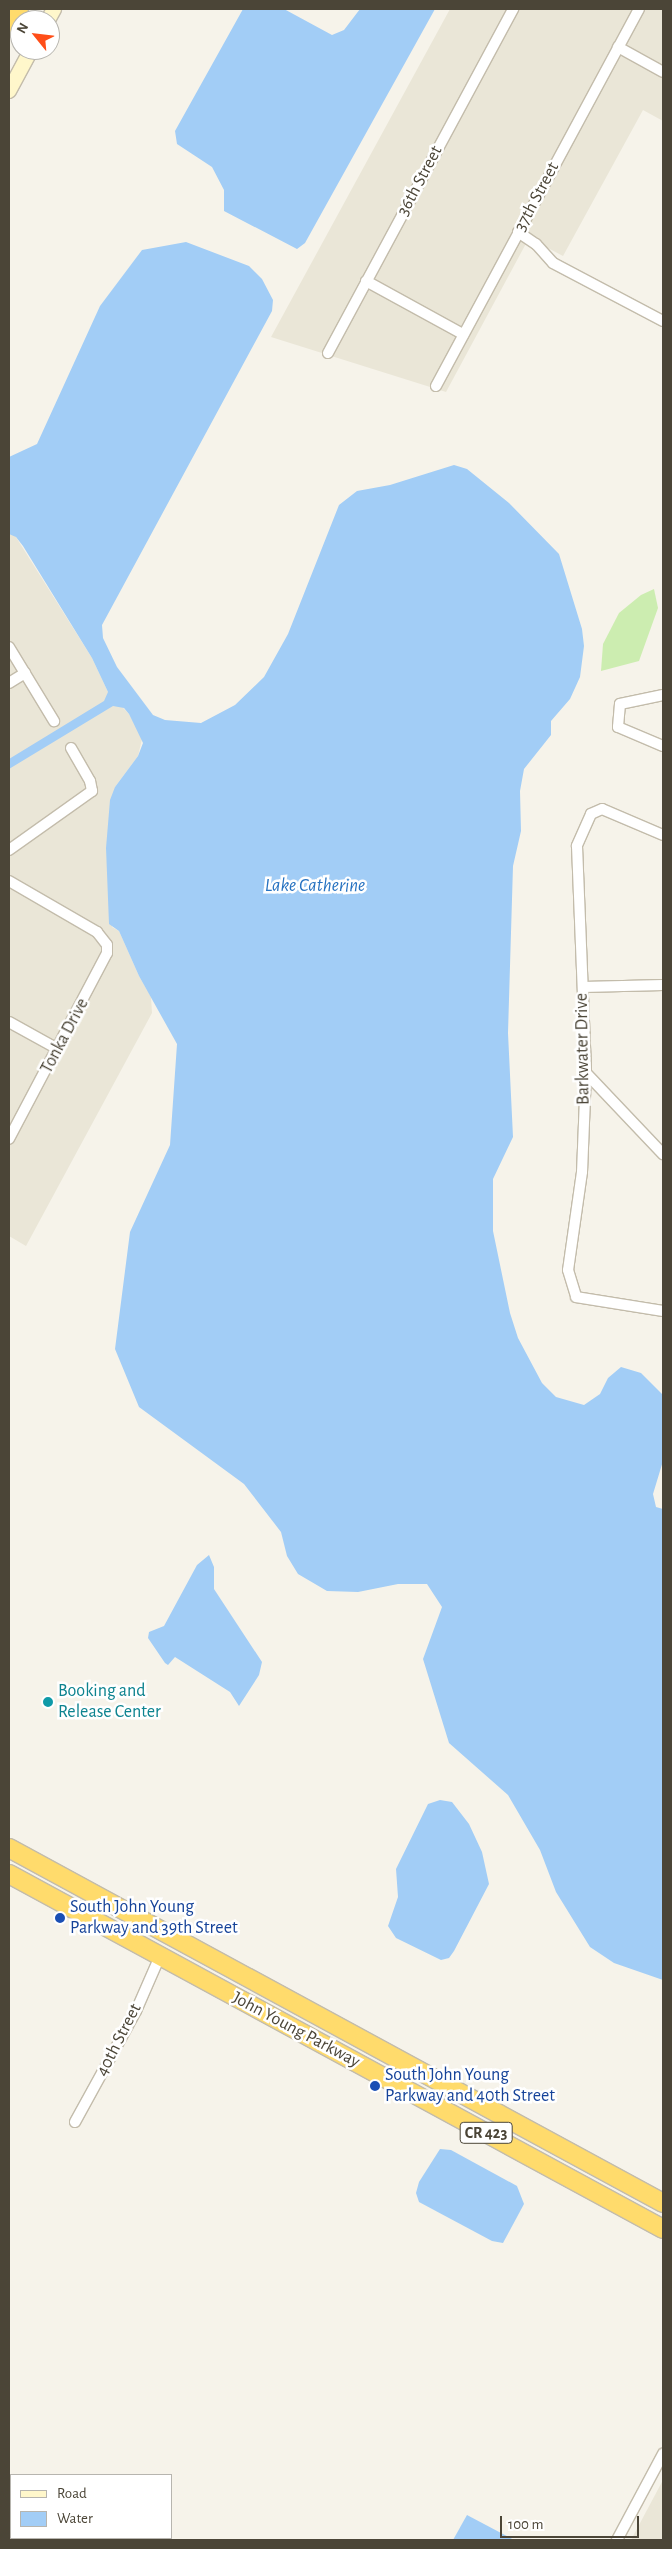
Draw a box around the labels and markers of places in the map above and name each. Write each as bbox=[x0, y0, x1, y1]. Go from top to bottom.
place label: Booking and Release Center bbox=[58, 1681, 161, 1724]
marker: Booking and Release Center bbox=[42, 1696, 54, 1708]
place label: South John Young Parkway and 39th Street bbox=[70, 1897, 238, 1940]
marker: South John Young Parkway and 39th Street bbox=[54, 1912, 66, 1924]
place label: South John Young Parkway and 40th Street bbox=[385, 2065, 555, 2108]
marker: South John Young Parkway and 40th Street bbox=[369, 2080, 381, 2092]

